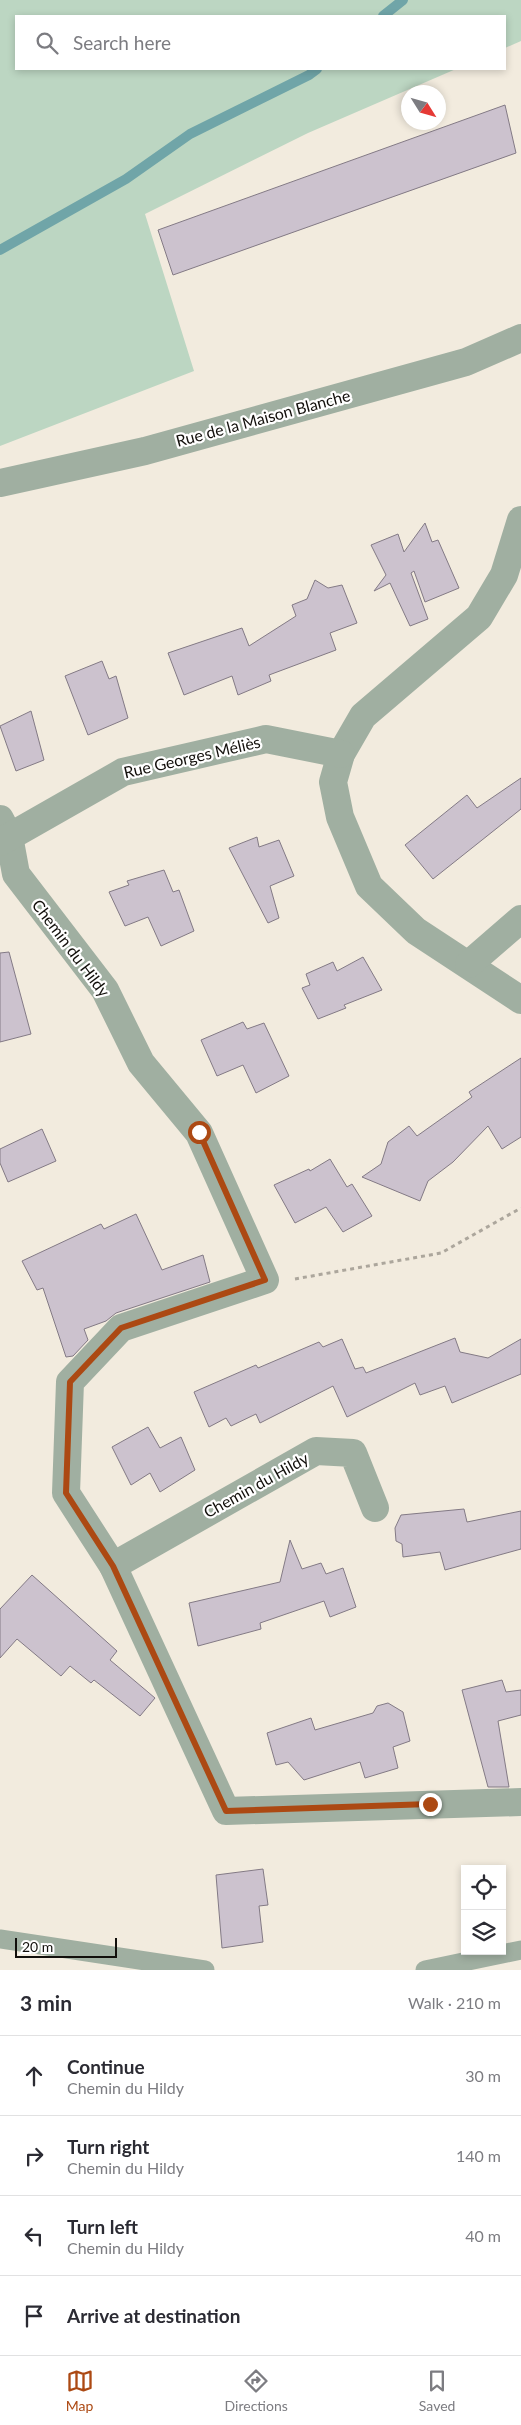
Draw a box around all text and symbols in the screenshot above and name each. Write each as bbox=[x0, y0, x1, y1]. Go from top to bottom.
search box bbox=[15, 15, 506, 70]
icon: search bbox=[33, 29, 61, 57]
text: Search here bbox=[73, 31, 171, 54]
north arrow bbox=[401, 85, 446, 130]
street label: Rue de la Maison Blanche bbox=[174, 385, 352, 450]
street label: Rue Georges Méliès bbox=[122, 732, 262, 781]
street label: Chemin du Hildy bbox=[29, 895, 115, 1001]
route start bbox=[188, 1121, 211, 1144]
street label: Chemin du Hildy bbox=[200, 1448, 312, 1521]
route end bbox=[419, 1793, 442, 1816]
map controls bbox=[461, 1865, 506, 1955]
button: locate bbox=[461, 1865, 506, 1910]
button: layers bbox=[461, 1910, 506, 1955]
scale bar bbox=[15, 1935, 118, 1958]
text: 20 m bbox=[22, 1938, 53, 1955]
text: 3 min bbox=[20, 1990, 72, 2015]
text: Walk · 210 m bbox=[408, 1993, 501, 2012]
text: Continue bbox=[67, 2055, 145, 2078]
icon: ahead bbox=[20, 2062, 48, 2090]
text: 30 m bbox=[465, 2066, 501, 2085]
text: Chemin du Hildy bbox=[67, 2078, 184, 2097]
text: Turn right bbox=[67, 2135, 149, 2158]
icon: right bbox=[20, 2142, 48, 2170]
text: 140 m bbox=[456, 2146, 501, 2165]
text: Chemin du Hildy bbox=[67, 2158, 184, 2177]
text: Turn left bbox=[67, 2215, 138, 2238]
icon: left bbox=[20, 2222, 48, 2250]
text: 40 m bbox=[465, 2226, 501, 2245]
text: Chemin du Hildy bbox=[67, 2238, 184, 2257]
icon: arrive bbox=[20, 2302, 48, 2330]
text: Arrive at destination bbox=[67, 2304, 240, 2327]
tab: Map bbox=[66, 2367, 94, 2414]
tab: Directions bbox=[225, 2367, 288, 2414]
tab: Saved bbox=[419, 2367, 455, 2414]

